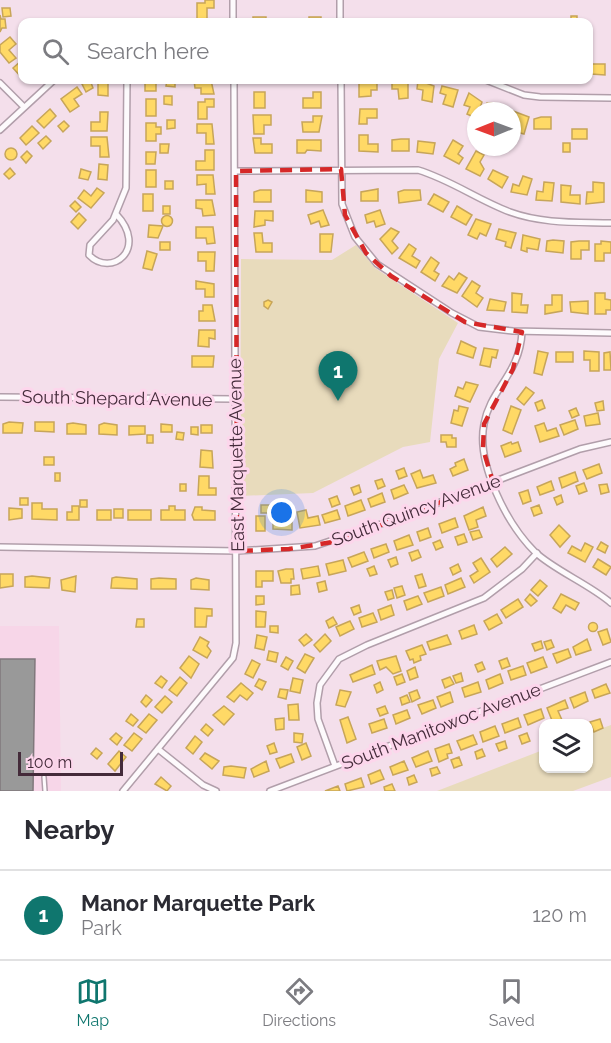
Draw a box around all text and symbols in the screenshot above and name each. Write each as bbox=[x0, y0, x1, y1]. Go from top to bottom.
search box bbox=[18, 18, 593, 84]
icon: search bbox=[39, 35, 72, 68]
text: Search here bbox=[87, 38, 209, 64]
north arrow bbox=[467, 102, 521, 156]
pin: 1 bbox=[318, 352, 358, 401]
street label: East Marquette Avenue bbox=[224, 358, 248, 552]
street label: South Shepard Avenue bbox=[21, 386, 213, 410]
street label: South Quincy Avenue bbox=[329, 470, 504, 550]
your location bbox=[267, 498, 296, 527]
street label: South Manitowoc Avenue bbox=[338, 678, 544, 774]
map controls bbox=[539, 719, 593, 773]
button: layers bbox=[539, 719, 593, 773]
scale bar bbox=[18, 749, 123, 776]
text: 100 m bbox=[27, 753, 72, 772]
text: Nearby bbox=[24, 815, 114, 845]
text: Manor Marquette Park bbox=[81, 890, 315, 916]
text: 1 bbox=[39, 903, 48, 927]
text: 120 m bbox=[532, 903, 587, 927]
text: Park bbox=[81, 916, 122, 940]
tab: Map bbox=[76, 975, 109, 1030]
tab: Directions bbox=[262, 975, 336, 1030]
tab: Saved bbox=[489, 975, 535, 1030]

